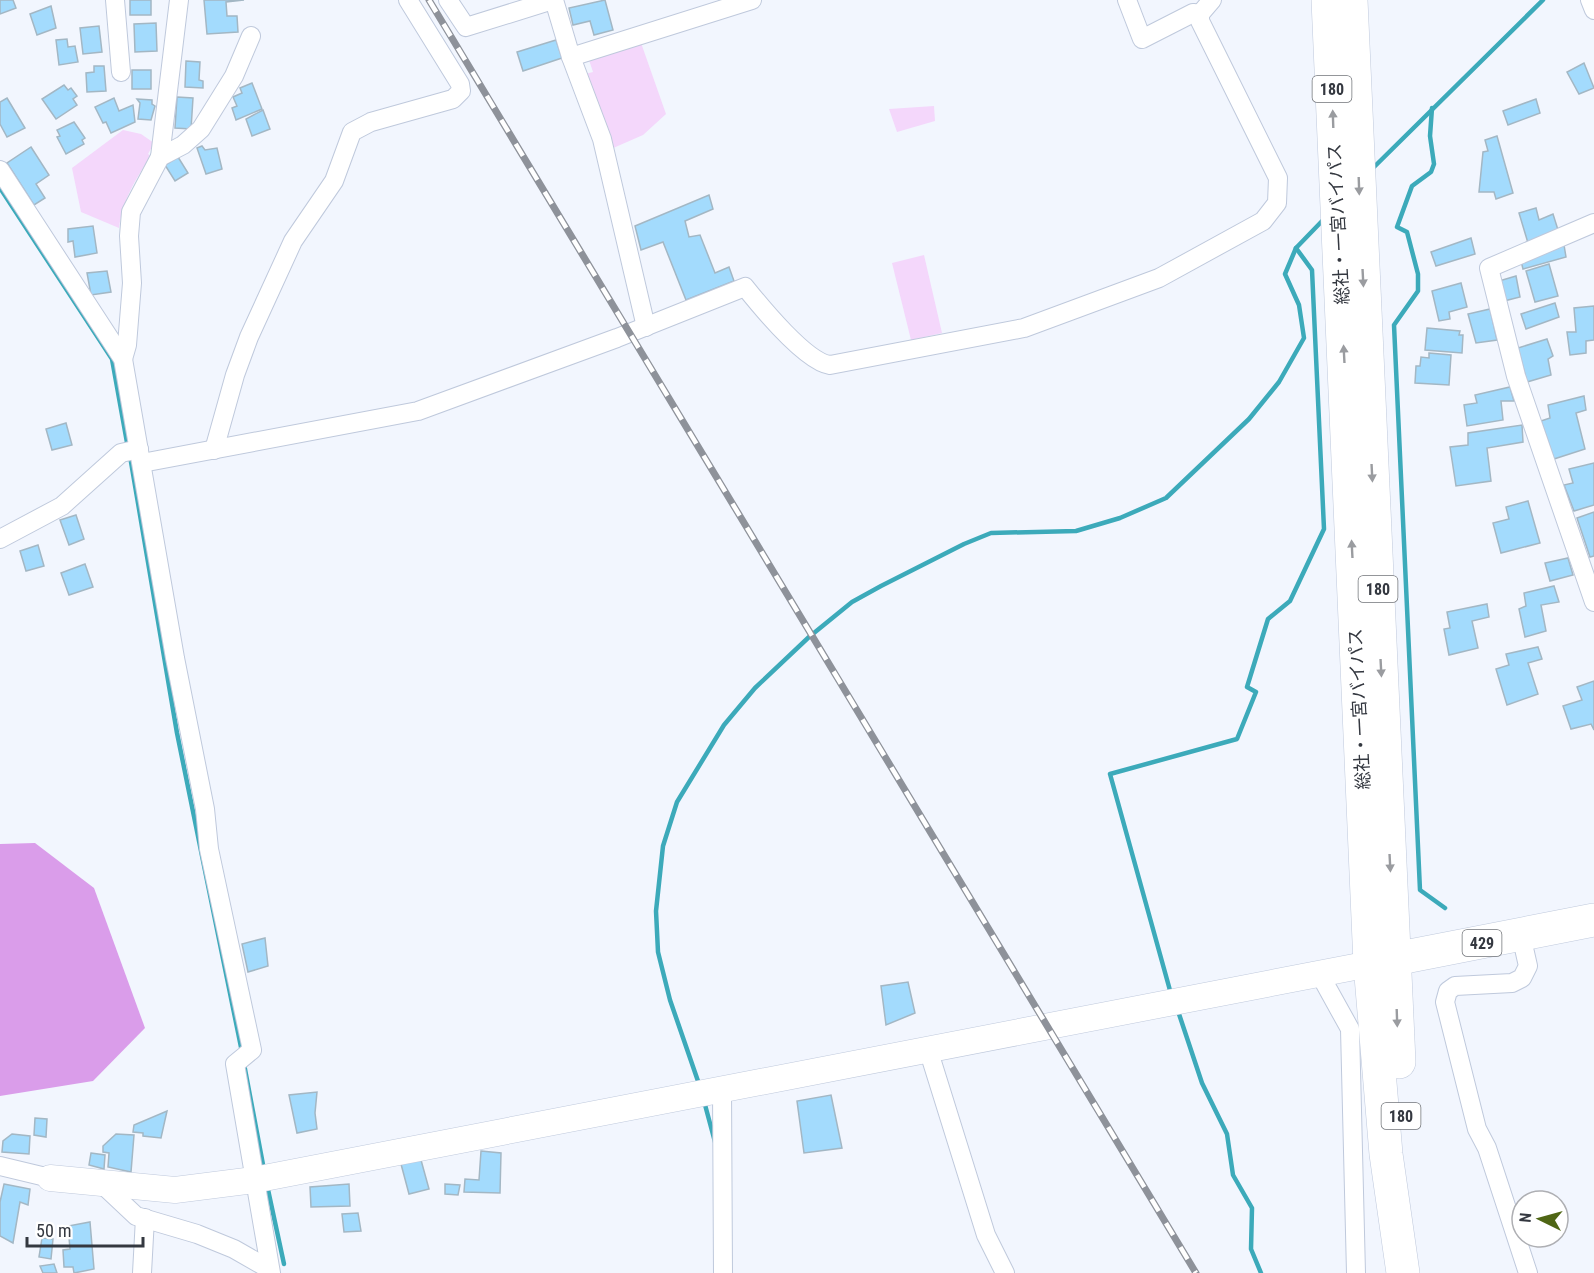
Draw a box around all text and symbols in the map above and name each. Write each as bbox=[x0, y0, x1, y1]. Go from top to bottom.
road number: 180 bbox=[1312, 76, 1352, 102]
one-way arrow bbox=[1328, 109, 1338, 128]
street label: 総社・一宮バイパス bbox=[1323, 143, 1353, 305]
one-way arrow bbox=[1355, 177, 1364, 196]
one-way arrow bbox=[1359, 269, 1368, 288]
one-way arrow bbox=[1339, 344, 1348, 363]
one-way arrow bbox=[1368, 464, 1377, 483]
one-way arrow bbox=[1348, 539, 1357, 558]
road number: 180 bbox=[1358, 576, 1398, 602]
street label: 総社・一宮バイパス bbox=[1344, 628, 1374, 790]
one-way arrow bbox=[1377, 658, 1386, 677]
one-way arrow bbox=[1386, 853, 1395, 872]
road number: 429 bbox=[1462, 930, 1502, 956]
one-way arrow bbox=[1393, 1008, 1402, 1027]
road number: 180 bbox=[1382, 1103, 1420, 1129]
north arrow bbox=[1510, 1189, 1570, 1249]
scale bar bbox=[27, 1210, 142, 1248]
text: N bbox=[1516, 1212, 1535, 1223]
text: 50 m bbox=[36, 1220, 71, 1241]

